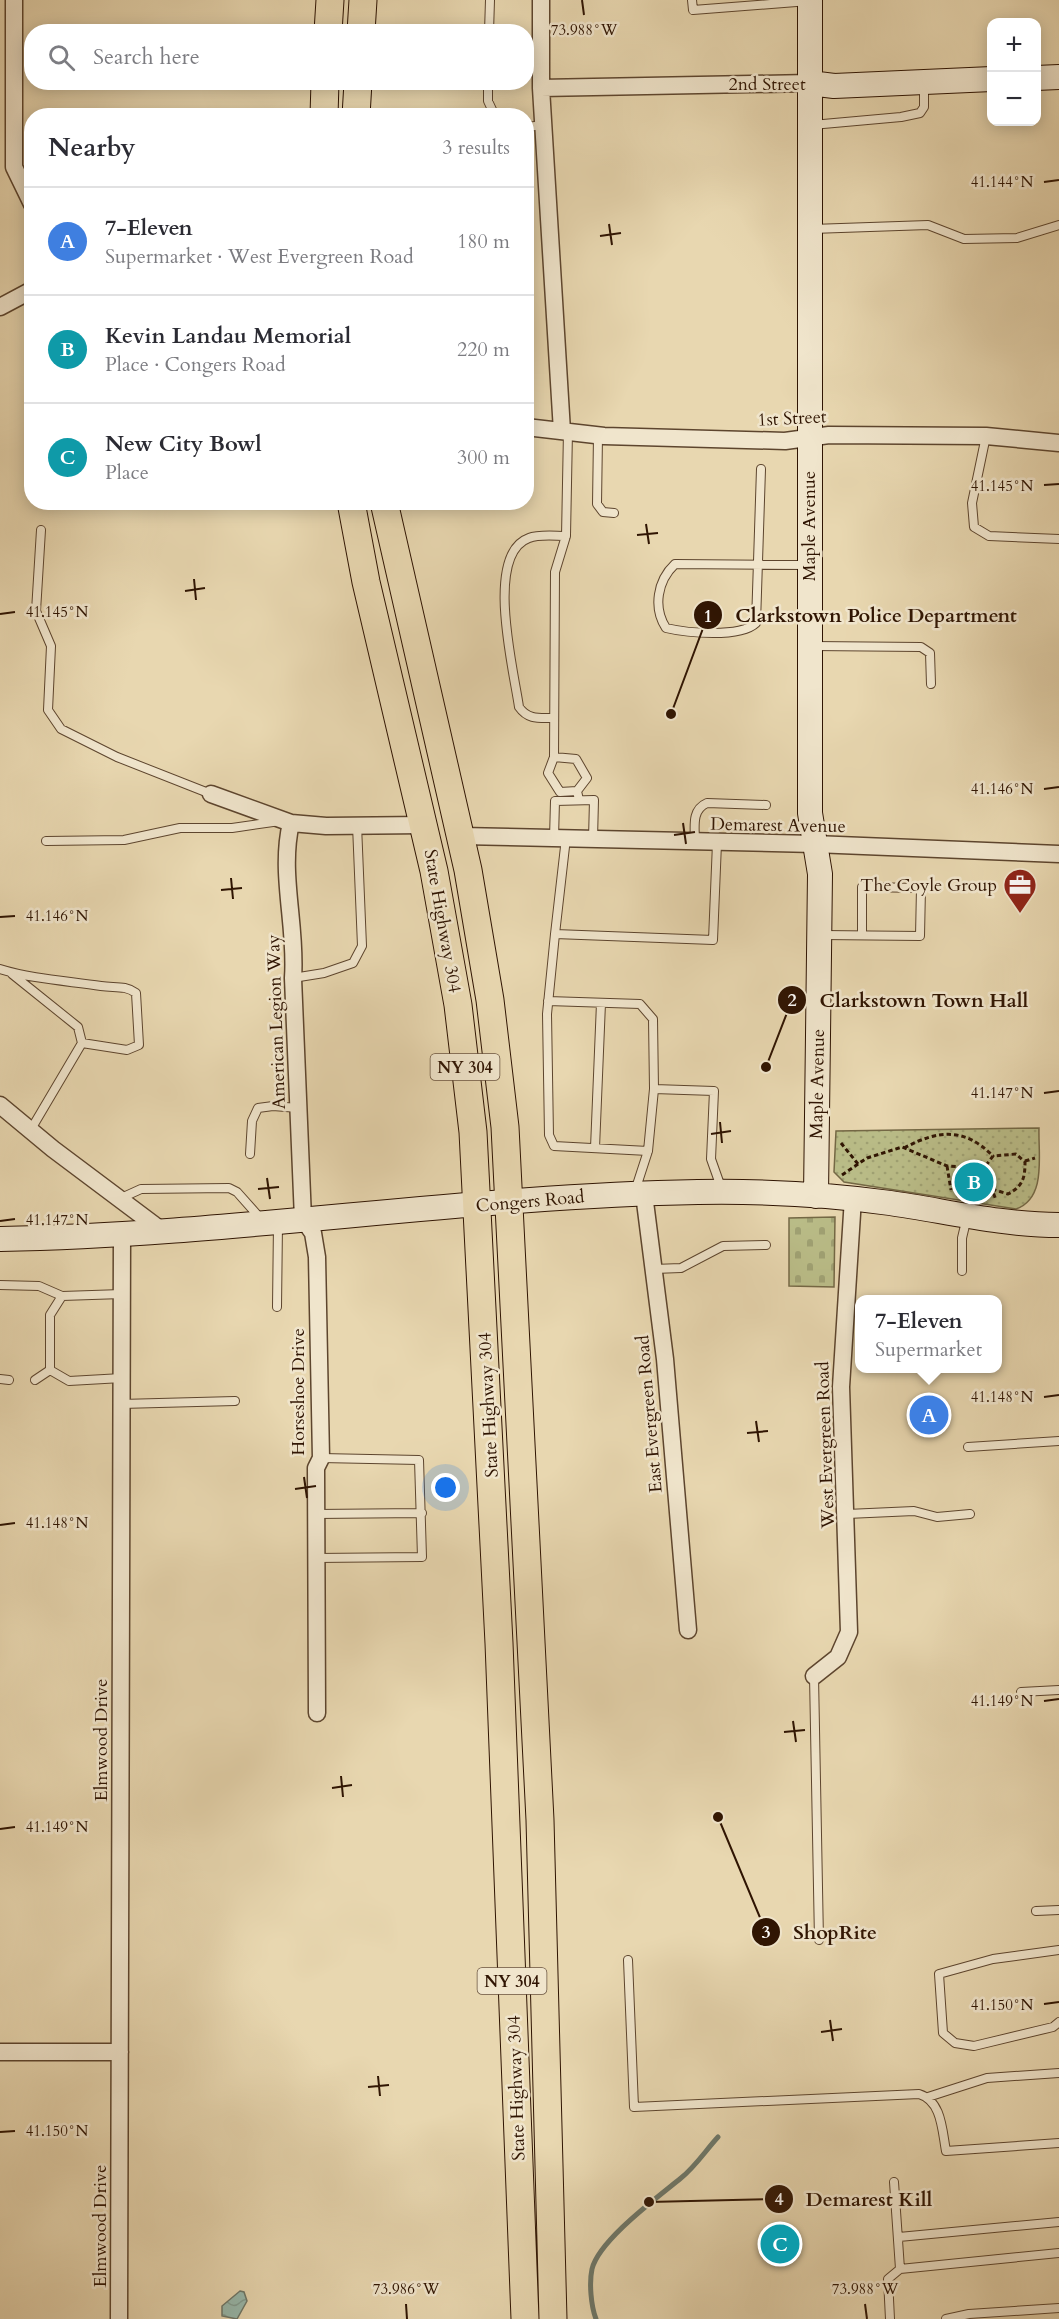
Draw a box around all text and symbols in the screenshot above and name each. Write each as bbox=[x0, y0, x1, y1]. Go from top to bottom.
map controls bbox=[987, 18, 1041, 126]
button: + bbox=[987, 18, 1041, 72]
text: 73.988°W bbox=[551, 20, 618, 40]
search box bbox=[24, 24, 534, 90]
icon: search bbox=[45, 41, 78, 74]
text: Search here bbox=[93, 42, 200, 72]
street label: 2nd Street bbox=[728, 72, 806, 97]
button: − bbox=[987, 72, 1041, 126]
text: Nearby bbox=[48, 130, 136, 165]
text: 3 results bbox=[442, 134, 510, 161]
text: 41.144°N bbox=[971, 172, 1034, 192]
text: 7-Eleven bbox=[105, 213, 193, 243]
text: A bbox=[60, 228, 75, 255]
text: 180 m bbox=[457, 228, 510, 255]
text: Supermarket · West Evergreen Road bbox=[105, 243, 414, 270]
text: Kevin Landau Memorial bbox=[105, 321, 351, 351]
text: B bbox=[60, 336, 75, 363]
text: 220 m bbox=[457, 336, 510, 363]
text: Place · Congers Road bbox=[105, 351, 286, 378]
street label: 1st Street bbox=[757, 404, 827, 433]
text: New City Bowl bbox=[105, 429, 262, 459]
text: C bbox=[60, 444, 75, 471]
text: 300 m bbox=[457, 444, 510, 471]
text: Place bbox=[105, 459, 149, 486]
street label: Maple Avenue bbox=[797, 471, 822, 581]
text: 41.145°N bbox=[971, 476, 1034, 496]
callout: Clarkstown Police Department bbox=[693, 596, 1028, 634]
text: 41.145°N bbox=[26, 602, 89, 622]
text: Clarkstown Police Department bbox=[735, 602, 1017, 629]
text: 1 bbox=[703, 604, 713, 629]
text: 41.146°N bbox=[971, 779, 1034, 799]
street label: Demarest Avenue bbox=[710, 812, 846, 839]
street label: State Highway 304 bbox=[418, 847, 467, 995]
office icon: The Coyle Group bbox=[1002, 867, 1038, 914]
place label: The Coyle Group bbox=[860, 873, 997, 898]
text: 41.146°N bbox=[26, 906, 89, 926]
street label: American Legion Way bbox=[261, 934, 292, 1110]
callout: Clarkstown Town Hall bbox=[777, 981, 1040, 1019]
text: Clarkstown Town Hall bbox=[820, 987, 1029, 1014]
text: 2 bbox=[787, 988, 797, 1013]
street label: Maple Avenue bbox=[804, 1029, 831, 1139]
road number: NY 304 bbox=[430, 1054, 500, 1080]
text: 41.147°N bbox=[971, 1083, 1034, 1103]
pin: B bbox=[954, 1160, 994, 1204]
street label: Congers Road bbox=[475, 1184, 586, 1219]
text: 41.147°N bbox=[26, 1210, 89, 1230]
popup bbox=[855, 1295, 1002, 1373]
text: 7-Eleven bbox=[875, 1306, 963, 1336]
street label: Horseshoe Drive bbox=[286, 1328, 311, 1456]
street label: State Highway 304 bbox=[472, 1332, 505, 1478]
street label: East Evergreen Road bbox=[630, 1334, 669, 1494]
text: Supermarket bbox=[875, 1336, 982, 1363]
street label: West Evergreen Road bbox=[810, 1361, 841, 1530]
text: 41.148°N bbox=[971, 1387, 1034, 1407]
pin: A bbox=[910, 1392, 948, 1438]
your location bbox=[431, 1473, 460, 1502]
text: 41.148°N bbox=[26, 1513, 89, 1533]
street label: Elmwood Drive bbox=[89, 1679, 114, 1801]
text: 41.149°N bbox=[971, 1691, 1034, 1711]
text: 41.149°N bbox=[26, 1817, 89, 1837]
callout: ShopRite bbox=[751, 1913, 889, 1951]
text: ShopRite bbox=[793, 1919, 877, 1946]
text: 3 bbox=[761, 1920, 771, 1945]
road number: NY 304 bbox=[478, 1968, 546, 1994]
text: 41.150°N bbox=[971, 1995, 1034, 2015]
street label: State Highway 304 bbox=[501, 2015, 532, 2161]
text: 41.150°N bbox=[26, 2121, 89, 2141]
street label: Elmwood Drive bbox=[88, 2165, 113, 2287]
callout: Demarest Kill bbox=[764, 2180, 945, 2218]
text: Demarest Kill bbox=[806, 2186, 933, 2213]
text: 4 bbox=[774, 2187, 784, 2212]
pin: C bbox=[760, 2222, 800, 2266]
text: 73.986°W bbox=[373, 2279, 440, 2299]
text: 73.988°W bbox=[832, 2279, 899, 2299]

